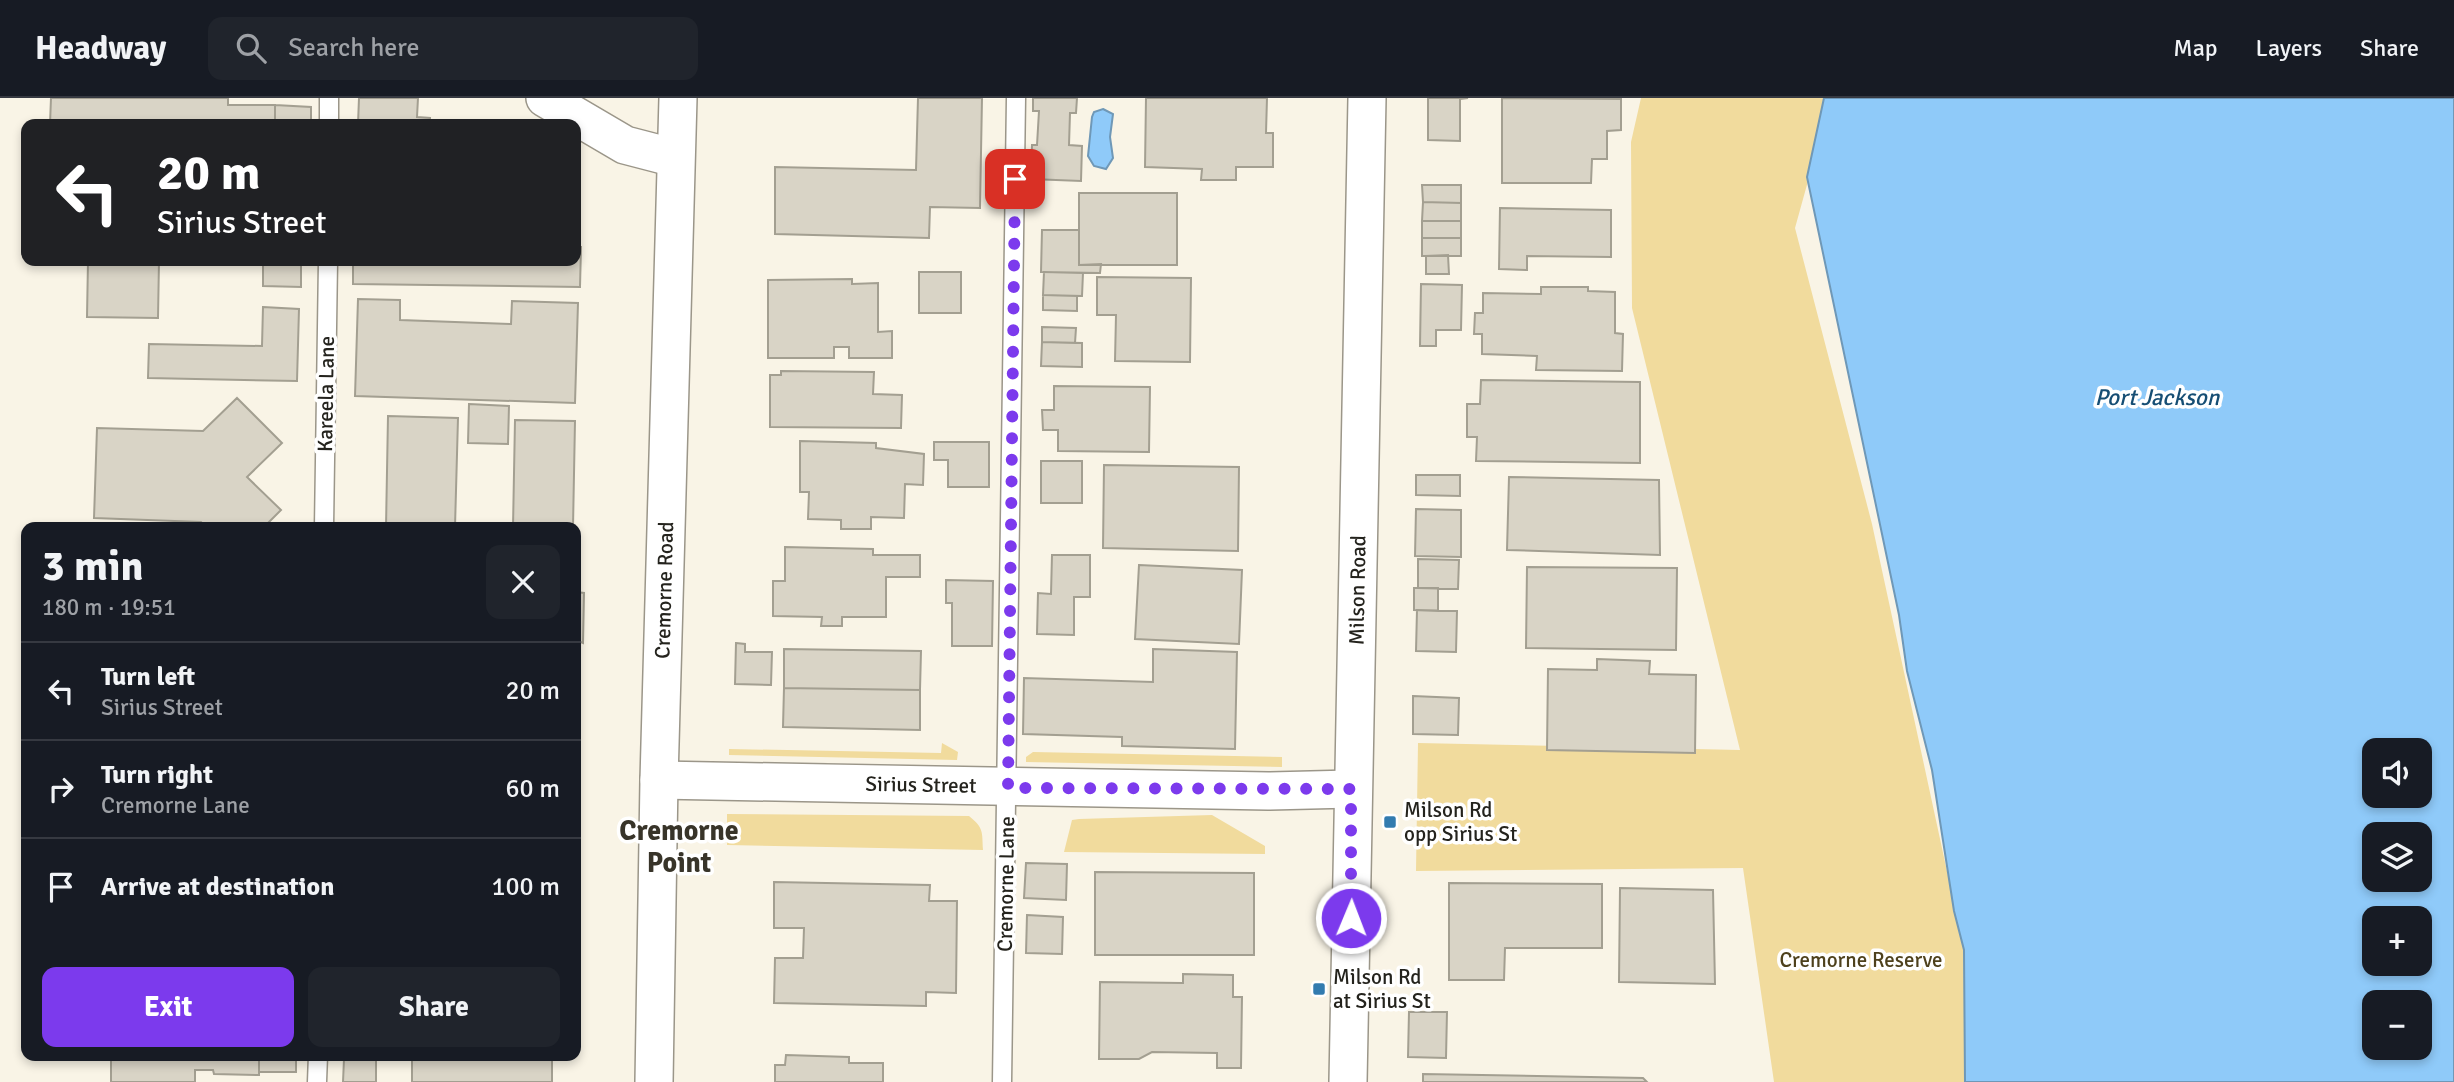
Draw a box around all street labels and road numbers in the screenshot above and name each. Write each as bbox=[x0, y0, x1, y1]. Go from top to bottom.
street label: Kareela Lane bbox=[312, 336, 340, 452]
street label: Cremorne Road bbox=[649, 521, 679, 659]
street label: Milson Road bbox=[1343, 535, 1372, 645]
street label: Sirius Street bbox=[865, 771, 977, 799]
street label: Cremorne Lane bbox=[992, 816, 1020, 952]

